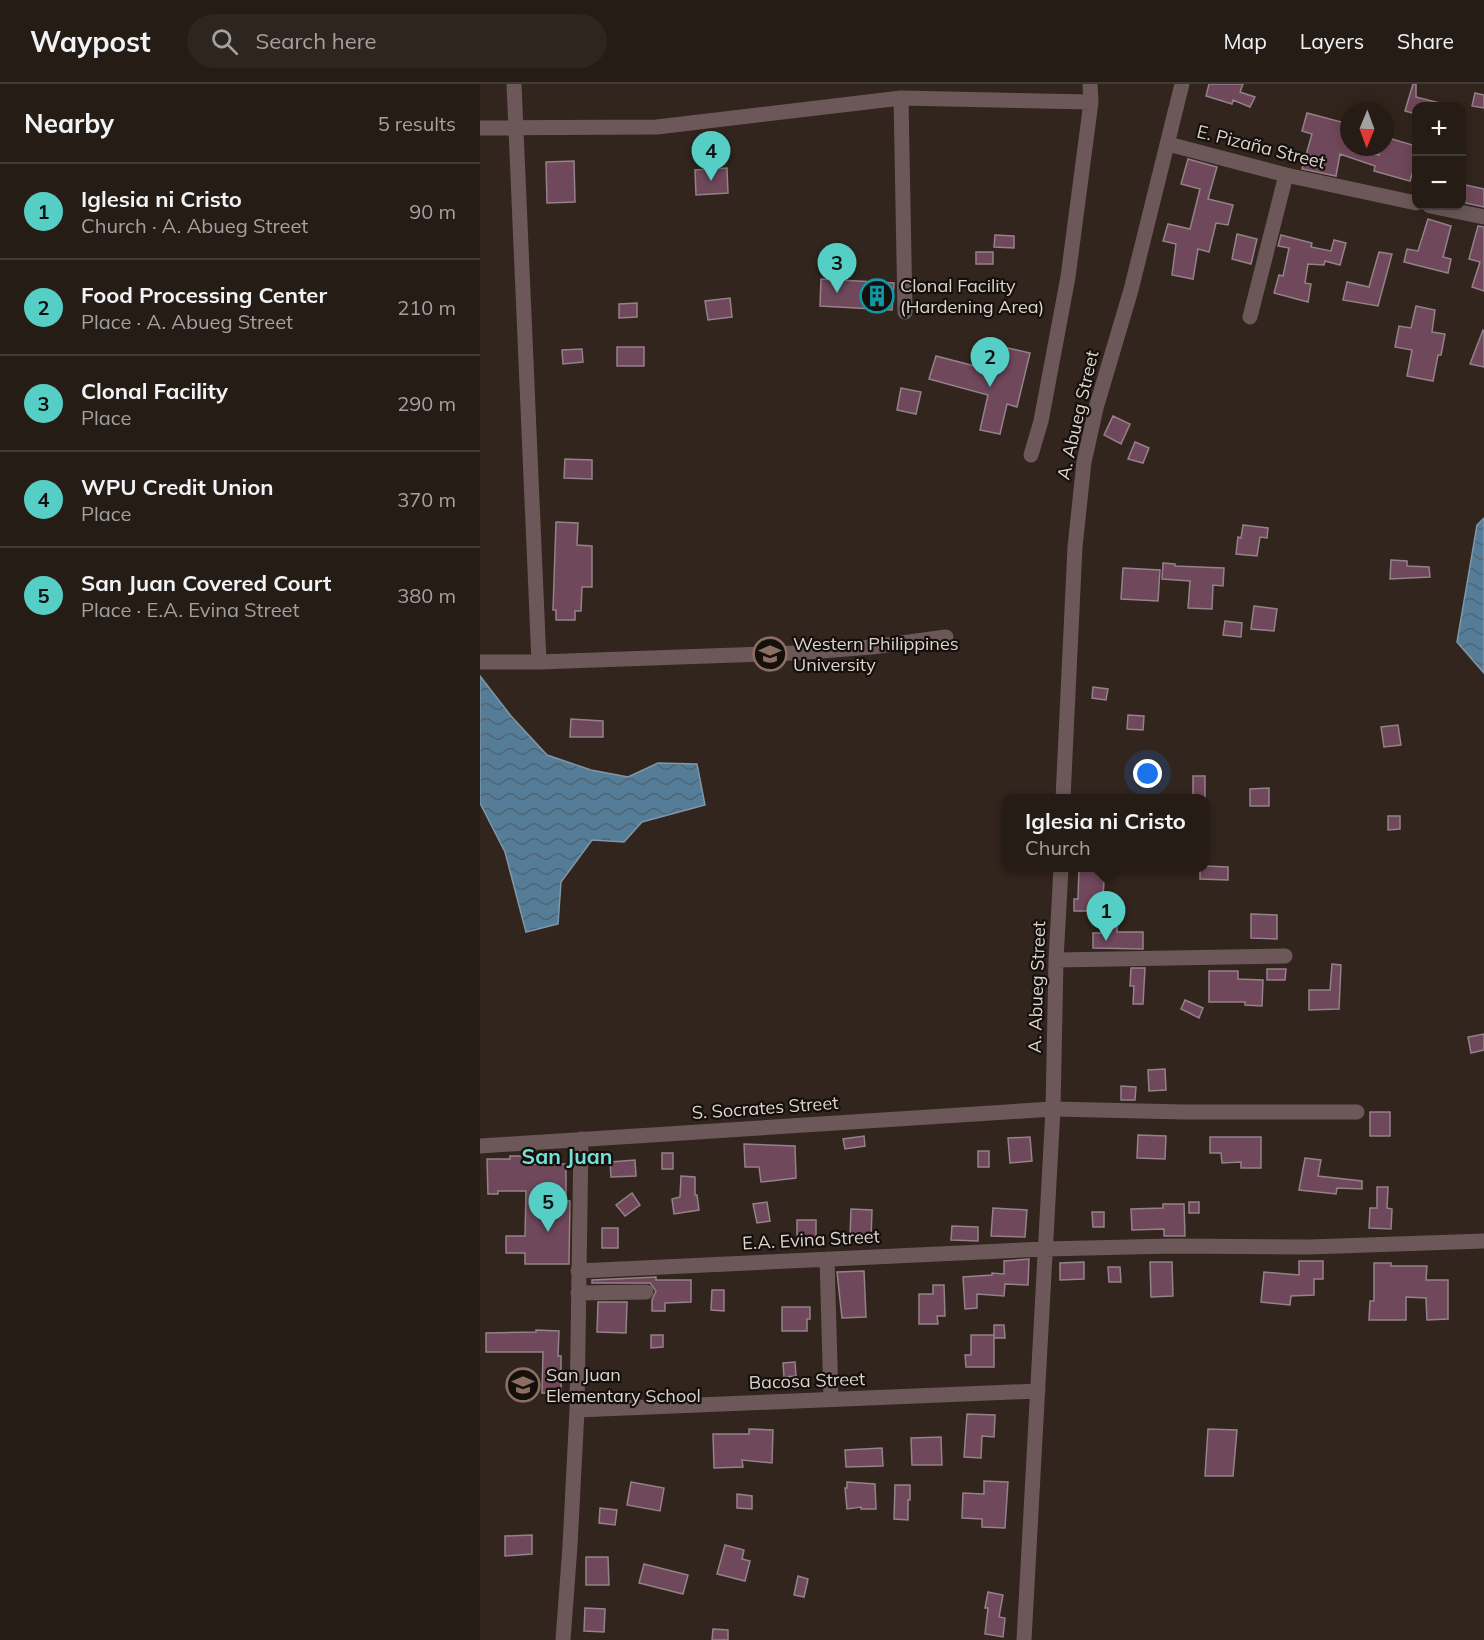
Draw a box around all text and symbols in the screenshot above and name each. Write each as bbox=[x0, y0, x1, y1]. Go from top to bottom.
search box bbox=[187, 14, 607, 68]
text: Waypost bbox=[30, 24, 151, 59]
icon: search bbox=[208, 25, 241, 58]
text: Search here bbox=[256, 27, 377, 55]
text: Map bbox=[1224, 28, 1267, 54]
text: Layers bbox=[1300, 28, 1364, 54]
text: Share bbox=[1397, 28, 1454, 54]
north arrow bbox=[1340, 102, 1394, 156]
map controls bbox=[1412, 102, 1466, 210]
button: + bbox=[1412, 102, 1466, 156]
text: Nearby bbox=[24, 107, 114, 140]
text: 5 results bbox=[378, 111, 456, 136]
street label: E. Pizaña Street bbox=[1195, 119, 1328, 174]
pin: 4 bbox=[692, 132, 730, 181]
button: − bbox=[1412, 156, 1466, 210]
text: Iglesia ni Cristo bbox=[81, 185, 242, 213]
text: 1 bbox=[38, 199, 50, 224]
text: 90 m bbox=[409, 199, 456, 224]
text: Church · A. Abueg Street bbox=[81, 213, 308, 238]
pin: 3 bbox=[818, 244, 856, 293]
place label: Clonal Facility (Hardening Area) bbox=[900, 274, 1044, 318]
building icon: Clonal Facility (Hardening Area) bbox=[859, 278, 895, 314]
text: Food Processing Center bbox=[81, 281, 327, 309]
text: 2 bbox=[38, 295, 50, 320]
text: 210 m bbox=[397, 295, 456, 320]
text: Place · A. Abueg Street bbox=[81, 309, 293, 334]
pin: 2 bbox=[970, 338, 1010, 387]
street label: A. Abueg Street bbox=[1051, 348, 1104, 482]
text: Clonal Facility bbox=[81, 377, 228, 405]
text: 3 bbox=[38, 391, 50, 416]
text: 290 m bbox=[397, 391, 456, 416]
text: Place bbox=[81, 405, 131, 430]
text: WPU Credit Union bbox=[81, 473, 274, 501]
text: 4 bbox=[38, 487, 50, 512]
text: 370 m bbox=[397, 487, 456, 512]
text: Place bbox=[81, 501, 131, 526]
text: San Juan Covered Court bbox=[81, 569, 331, 597]
text: 5 bbox=[38, 583, 50, 608]
text: 380 m bbox=[397, 583, 456, 608]
text: Place · E.A. Evina Street bbox=[81, 597, 299, 622]
place label: Western Philippines University bbox=[793, 632, 959, 676]
school or university icon: Western Philippines University bbox=[752, 636, 788, 672]
your location bbox=[1133, 759, 1162, 788]
popup bbox=[1002, 794, 1209, 872]
text: Iglesia ni Cristo bbox=[1025, 807, 1186, 835]
text: Church bbox=[1025, 835, 1091, 860]
pin: 1 bbox=[1086, 892, 1126, 941]
street label: A. Abueg Street bbox=[1023, 921, 1050, 1053]
street label: S. Socrates Street bbox=[691, 1091, 839, 1124]
district label: San Juan bbox=[522, 1143, 612, 1169]
pin: 5 bbox=[528, 1182, 568, 1232]
street label: E.A. Evina Street bbox=[742, 1224, 880, 1255]
place label: San Juan Elementary School bbox=[546, 1363, 701, 1407]
school or university icon: San Juan Elementary School bbox=[505, 1367, 541, 1403]
street label: Bacosa Street bbox=[748, 1367, 865, 1394]

